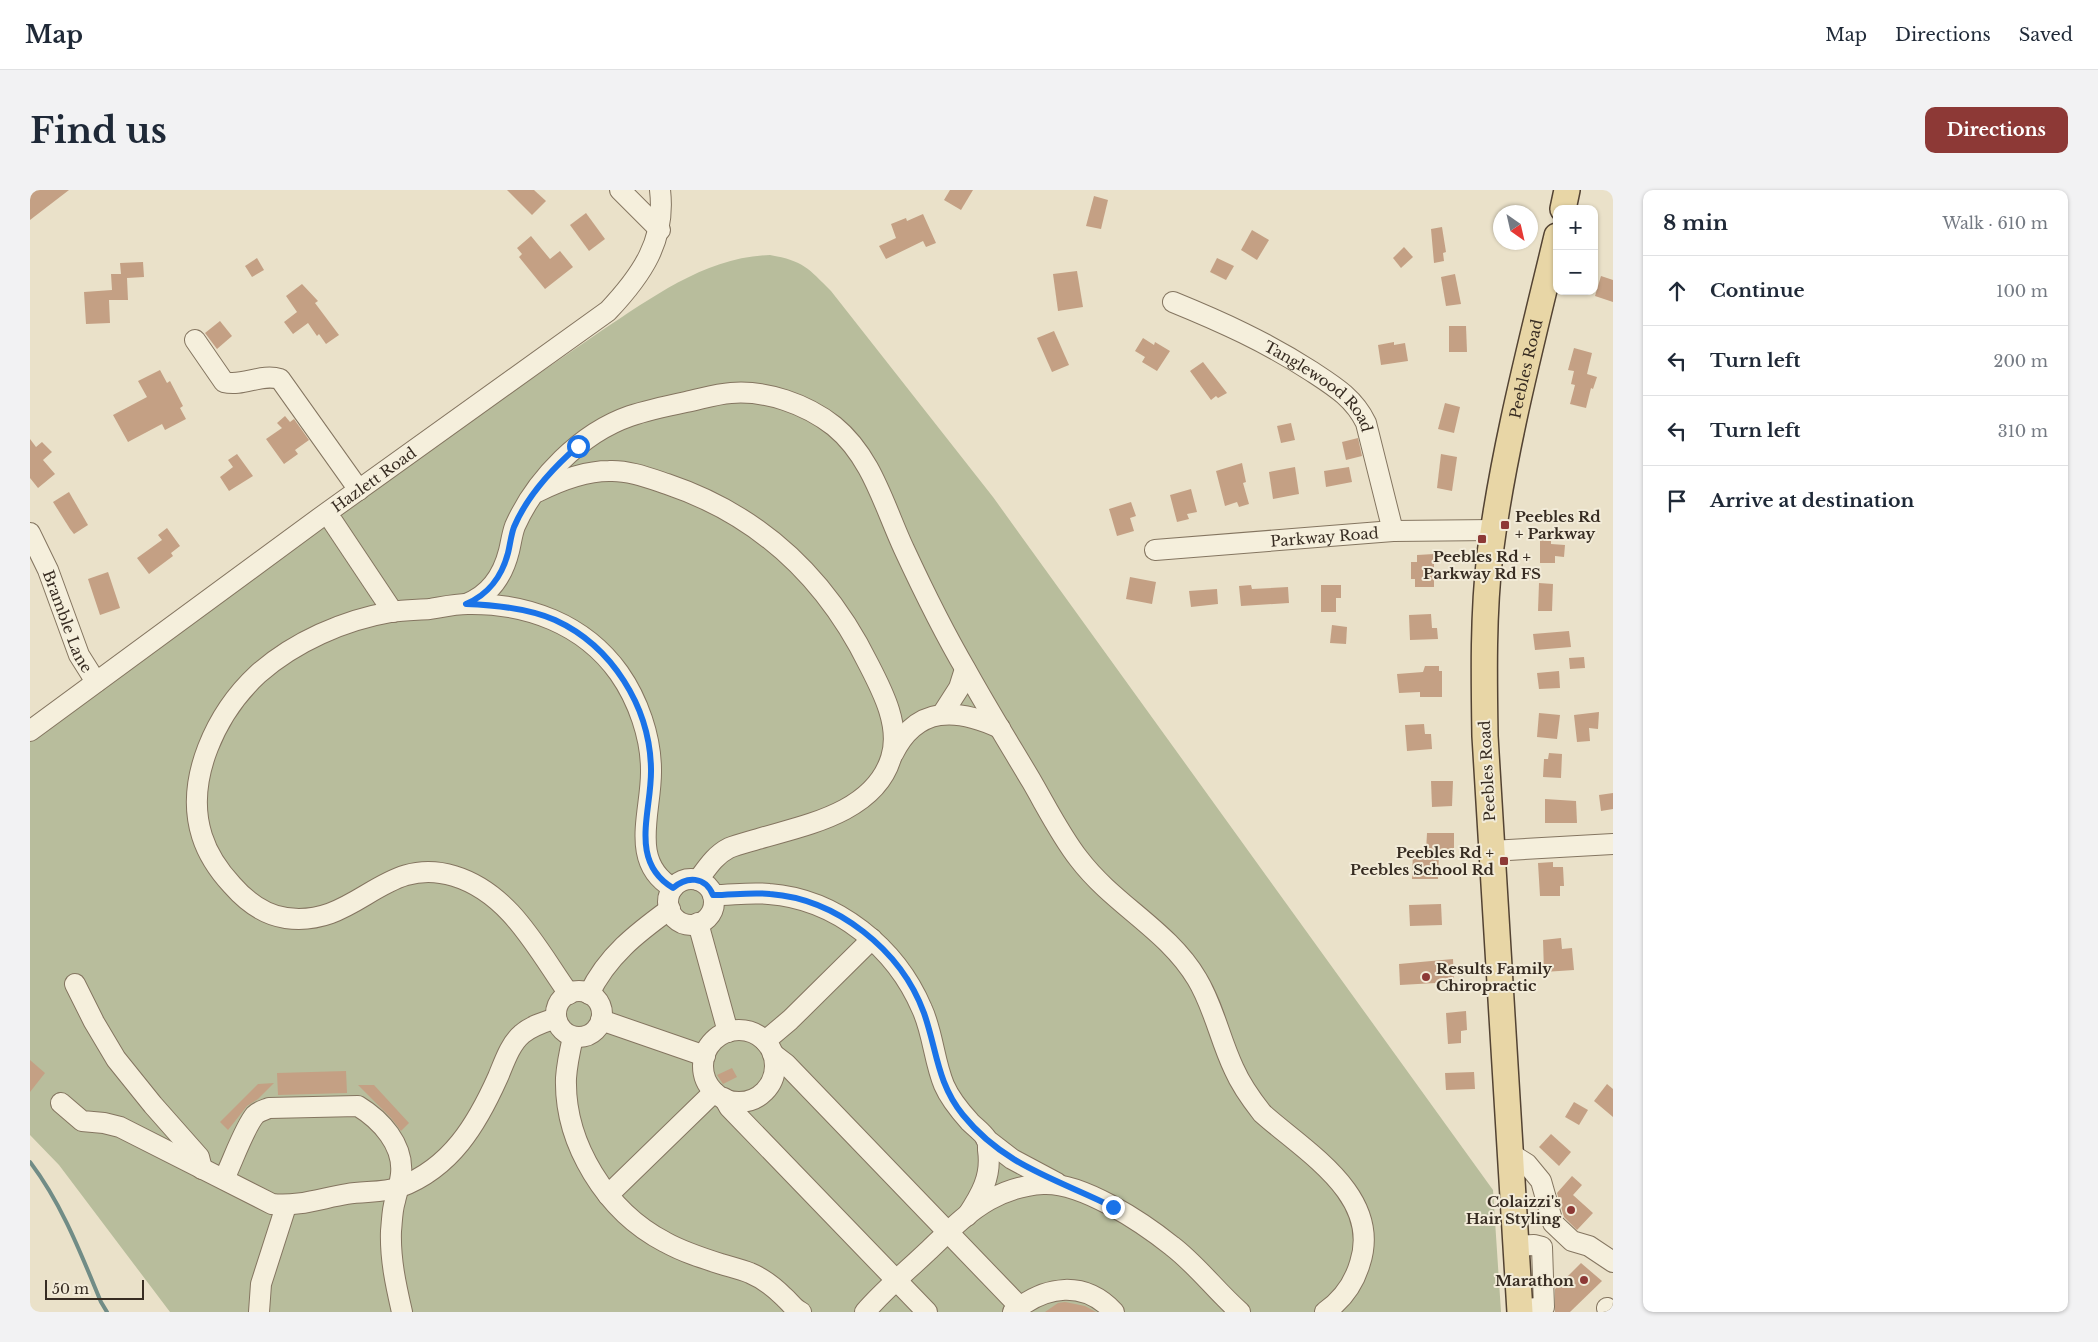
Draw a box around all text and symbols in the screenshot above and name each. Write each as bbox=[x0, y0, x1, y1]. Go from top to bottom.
text: Map bbox=[25, 20, 83, 49]
text: Map bbox=[1825, 24, 1867, 46]
text: Directions bbox=[1895, 24, 1991, 46]
text: Saved bbox=[2019, 24, 2073, 46]
button: Directions bbox=[1925, 107, 2068, 153]
text: Find us bbox=[30, 109, 167, 152]
north arrow bbox=[1493, 205, 1538, 250]
map controls bbox=[1553, 205, 1598, 295]
button: + bbox=[1553, 205, 1598, 250]
text: 8 min bbox=[1663, 210, 1728, 236]
text: Walk · 610 m bbox=[1943, 213, 2048, 233]
button: − bbox=[1553, 250, 1598, 295]
icon: ahead bbox=[1663, 277, 1691, 305]
text: Continue bbox=[1710, 279, 1805, 302]
text: 100 m bbox=[1996, 281, 2048, 301]
street label: Peebles Road bbox=[1505, 317, 1546, 420]
street label: Tanglewood Road bbox=[1261, 336, 1377, 434]
icon: left bbox=[1663, 347, 1691, 375]
text: Turn left bbox=[1710, 349, 1801, 372]
text: 200 m bbox=[1994, 351, 2048, 371]
icon: left bbox=[1663, 417, 1691, 445]
text: Turn left bbox=[1710, 419, 1801, 442]
text: 310 m bbox=[1998, 421, 2048, 441]
route start bbox=[567, 435, 590, 458]
street label: Hazlett Road bbox=[328, 442, 420, 516]
icon: arrive bbox=[1663, 487, 1691, 515]
text: Arrive at destination bbox=[1710, 489, 1914, 512]
place label: Peebles Rd + Parkway bbox=[1515, 507, 1601, 543]
marker: Peebles Rd + Parkway bbox=[1499, 519, 1511, 531]
street label: Parkway Road bbox=[1269, 523, 1379, 550]
marker: Peebles Rd + Parkway Rd FS bbox=[1476, 533, 1488, 545]
place label: Peebles Rd + Parkway Rd FS bbox=[1423, 547, 1541, 583]
street label: Bramble Lane bbox=[39, 567, 97, 676]
street label: Peebles Road bbox=[1475, 720, 1499, 822]
place label: Peebles Rd + Peebles School Rd bbox=[1350, 843, 1495, 879]
marker: Peebles Rd + Peebles School Rd bbox=[1498, 855, 1510, 867]
place label: Results Family Chiropractic bbox=[1436, 959, 1552, 995]
marker: Results Family Chiropractic bbox=[1420, 971, 1432, 983]
place label: Colaizzi's Hair Styling bbox=[1466, 1192, 1562, 1228]
route end bbox=[1102, 1196, 1125, 1219]
marker: Colaizzi's Hair Styling bbox=[1565, 1204, 1577, 1216]
place label: Marathon bbox=[1495, 1271, 1574, 1290]
marker: Marathon bbox=[1578, 1274, 1590, 1286]
scale bar bbox=[45, 1277, 144, 1300]
text: 50 m bbox=[52, 1280, 89, 1298]

